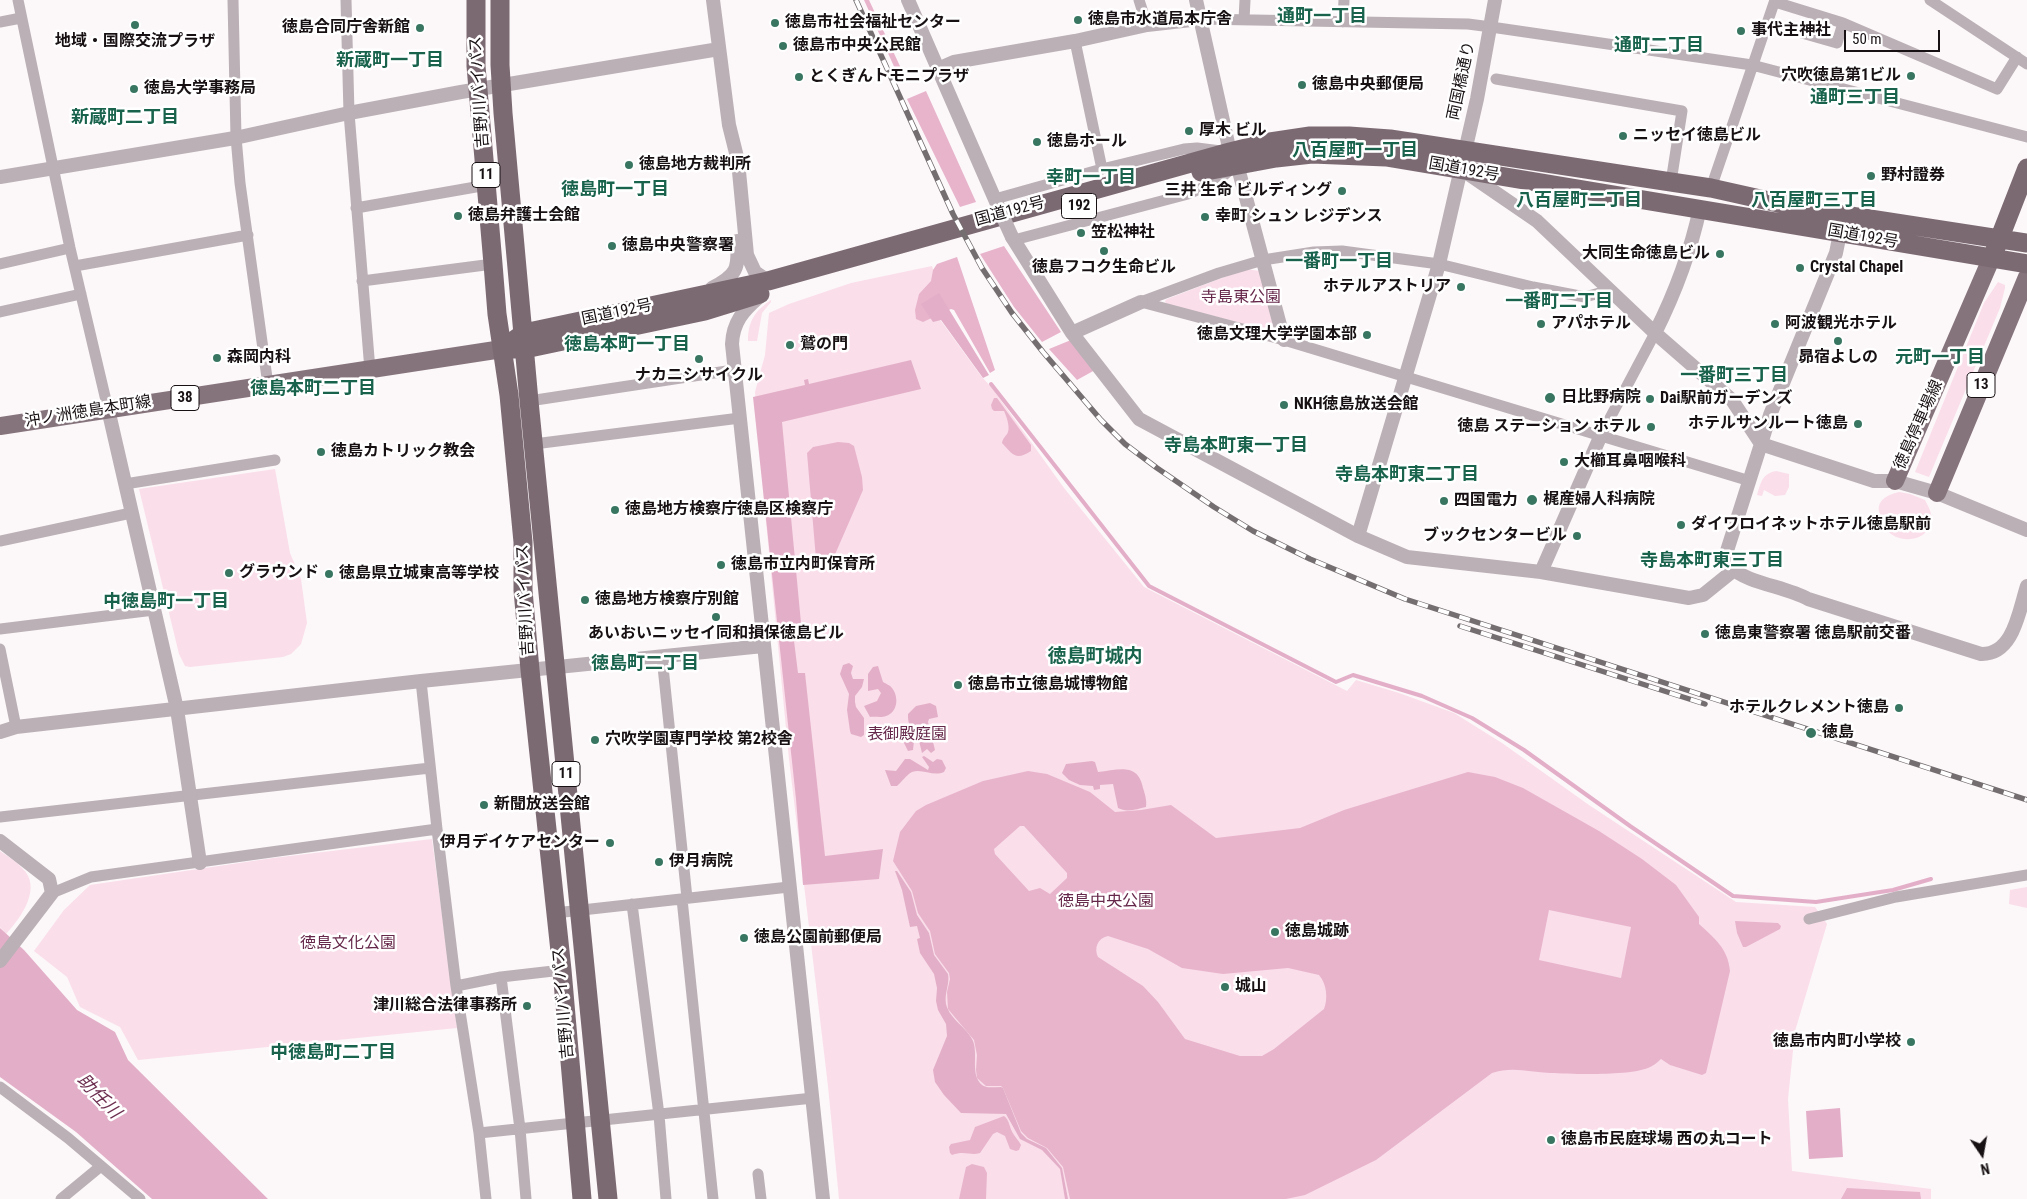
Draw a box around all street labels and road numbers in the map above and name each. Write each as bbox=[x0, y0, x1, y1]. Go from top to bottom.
street label: 吉野川バイパス bbox=[467, 35, 493, 149]
street label: 両国橋通り bbox=[1444, 40, 1480, 122]
street label: 国道192号 bbox=[1427, 154, 1501, 186]
road number: 11 bbox=[472, 162, 500, 188]
street label: 国道192号 bbox=[973, 193, 1047, 231]
road number: 192 bbox=[1062, 194, 1096, 218]
street label: 国道192号 bbox=[1826, 221, 1900, 253]
street label: 国道192号 bbox=[580, 296, 654, 330]
road number: 13 bbox=[1967, 372, 1995, 398]
street label: 徳島停車場線 bbox=[1891, 377, 1947, 473]
road number: 38 bbox=[171, 386, 199, 410]
street label: 沖ノ洲徳島本町線 bbox=[23, 393, 153, 431]
street label: 吉野川バイパス bbox=[513, 544, 539, 656]
road number: 11 bbox=[552, 762, 580, 786]
street label: 吉野川バイパス bbox=[550, 946, 578, 1060]

